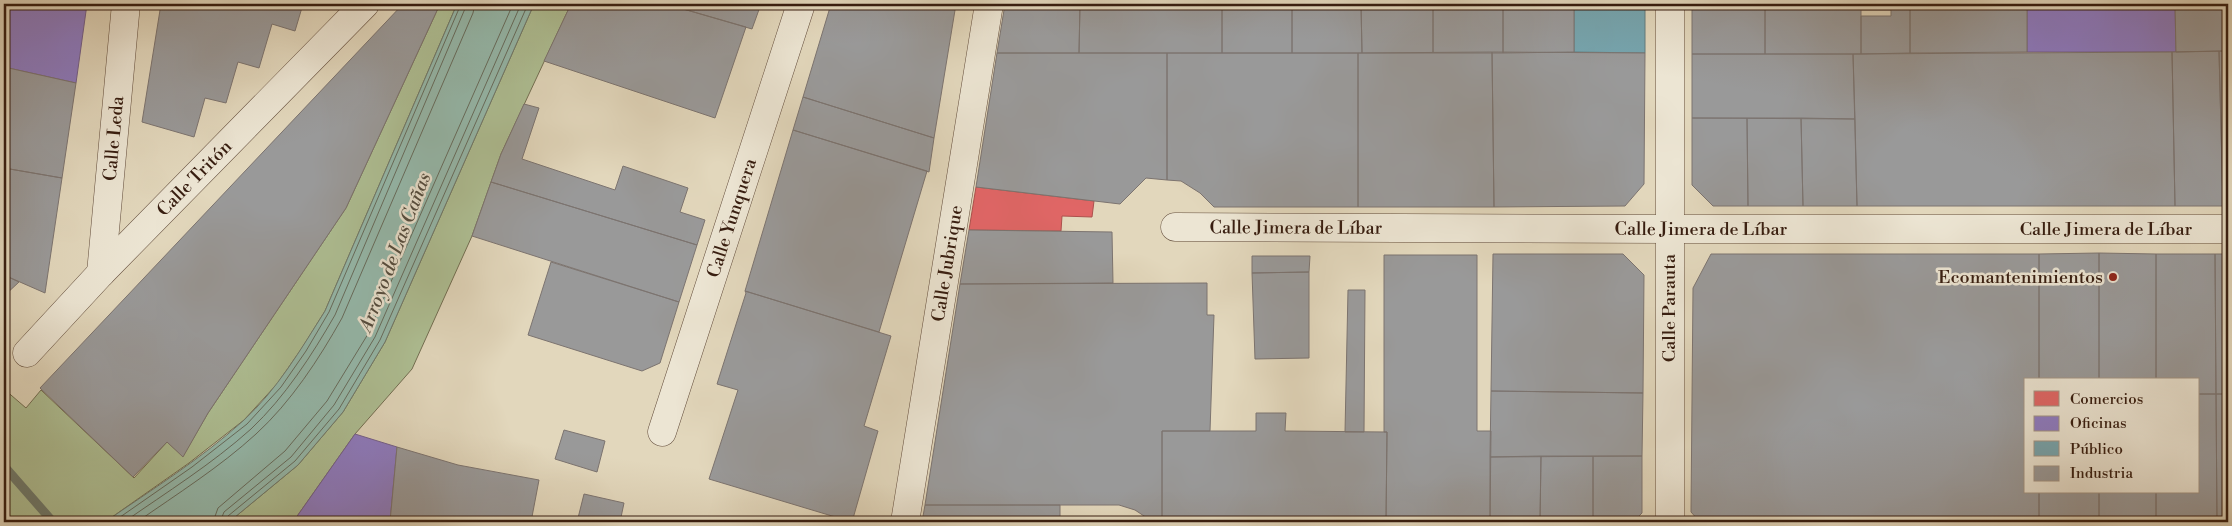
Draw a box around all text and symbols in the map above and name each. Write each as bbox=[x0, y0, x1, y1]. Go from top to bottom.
street label: Calle Leda bbox=[99, 94, 129, 182]
street label: Calle Tritón bbox=[152, 135, 237, 221]
street label: Calle Yunquera bbox=[702, 155, 762, 281]
water label: Arroyo de Las Cañas bbox=[353, 169, 436, 337]
street label: Calle Jubrique bbox=[927, 203, 968, 323]
street label: Calle Jimera de Líbar bbox=[1210, 216, 1383, 240]
street label: Calle Jimera de Líbar bbox=[1615, 218, 1788, 241]
street label: Calle Jimera de Líbar bbox=[2020, 218, 2193, 241]
street label: Calle Parauta bbox=[1658, 253, 1681, 362]
place label: Ecomantenimientos bbox=[1938, 266, 2103, 289]
marker: Ecomantenimientos bbox=[2107, 271, 2119, 283]
legend bbox=[2024, 378, 2200, 494]
text: Comercios bbox=[2070, 390, 2143, 409]
text: Oficinas bbox=[2070, 414, 2127, 433]
text: Público bbox=[2070, 440, 2123, 459]
text: Industria bbox=[2070, 464, 2133, 483]

